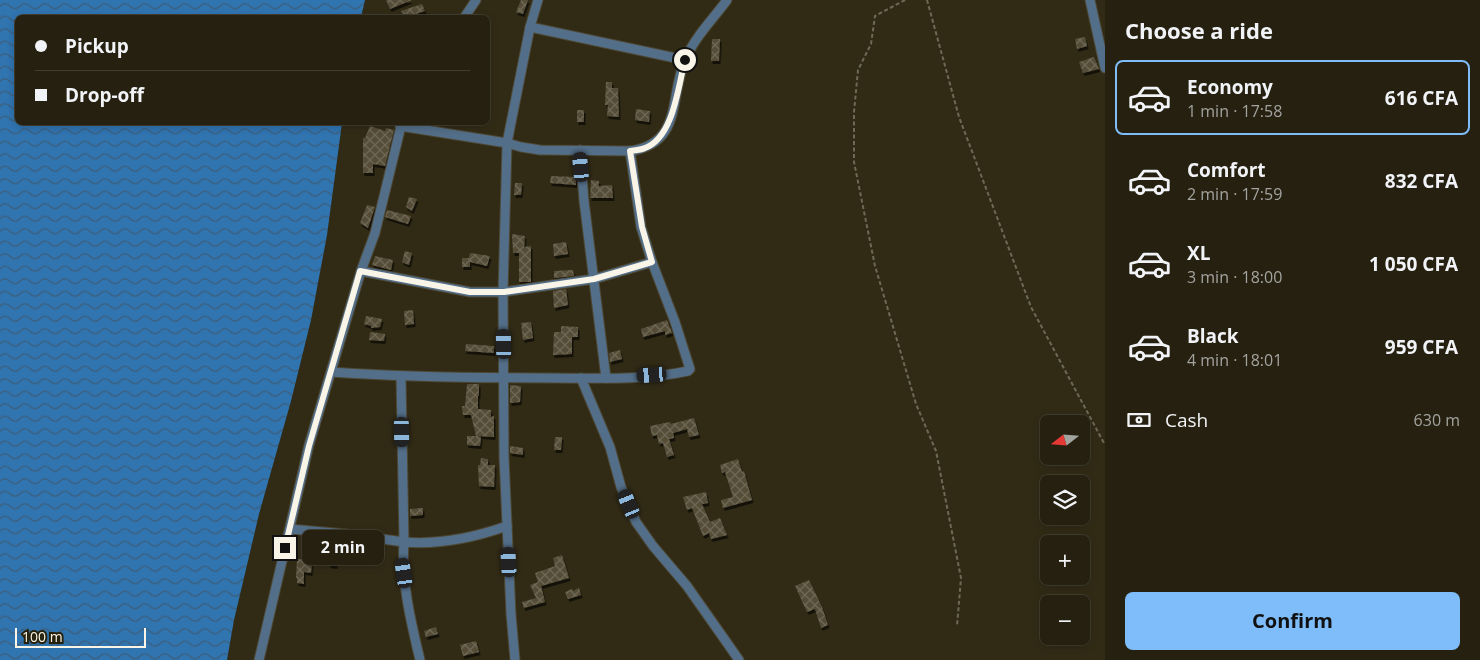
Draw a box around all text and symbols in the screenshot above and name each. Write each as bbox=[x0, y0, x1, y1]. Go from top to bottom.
text: Choose a ride bbox=[1125, 15, 1273, 45]
text: Pickup bbox=[65, 33, 129, 59]
route start bbox=[674, 49, 696, 71]
text: Economy bbox=[1187, 74, 1273, 100]
icon: car bbox=[1127, 75, 1172, 120]
text: Drop-off bbox=[65, 82, 144, 108]
text: 616 CFA bbox=[1385, 85, 1458, 111]
text: 1 min · 17:58 bbox=[1187, 100, 1282, 122]
car bbox=[572, 151, 589, 183]
text: Comfort bbox=[1187, 157, 1266, 183]
icon: car bbox=[1127, 158, 1172, 203]
text: 832 CFA bbox=[1385, 168, 1458, 194]
text: 2 min · 17:59 bbox=[1187, 183, 1282, 205]
text: XL bbox=[1187, 240, 1210, 266]
icon: car bbox=[1127, 241, 1172, 286]
text: 1 050 CFA bbox=[1369, 251, 1458, 277]
text: 3 min · 18:00 bbox=[1187, 266, 1282, 288]
text: Black bbox=[1187, 323, 1239, 349]
icon: car bbox=[1127, 324, 1172, 369]
car bbox=[496, 329, 511, 359]
text: 959 CFA bbox=[1385, 334, 1458, 360]
text: 4 min · 18:01 bbox=[1187, 349, 1282, 371]
car bbox=[636, 366, 667, 384]
icon: cash bbox=[1125, 406, 1153, 434]
text: Cash bbox=[1165, 407, 1208, 433]
text: 630 m bbox=[1414, 409, 1460, 431]
north arrow bbox=[1040, 415, 1090, 465]
map controls bbox=[1040, 415, 1090, 645]
car bbox=[394, 417, 409, 447]
button: layers bbox=[1040, 475, 1090, 525]
car bbox=[616, 487, 641, 521]
callout: 2 min bbox=[302, 530, 385, 566]
button: + bbox=[1040, 535, 1090, 585]
text: 2 min bbox=[321, 536, 365, 558]
route end bbox=[274, 537, 296, 559]
car bbox=[500, 547, 517, 577]
car bbox=[394, 557, 413, 589]
button: Confirm bbox=[1125, 592, 1460, 650]
button: − bbox=[1040, 595, 1090, 645]
scale bar bbox=[15, 625, 146, 648]
text: 100 m bbox=[22, 627, 63, 646]

